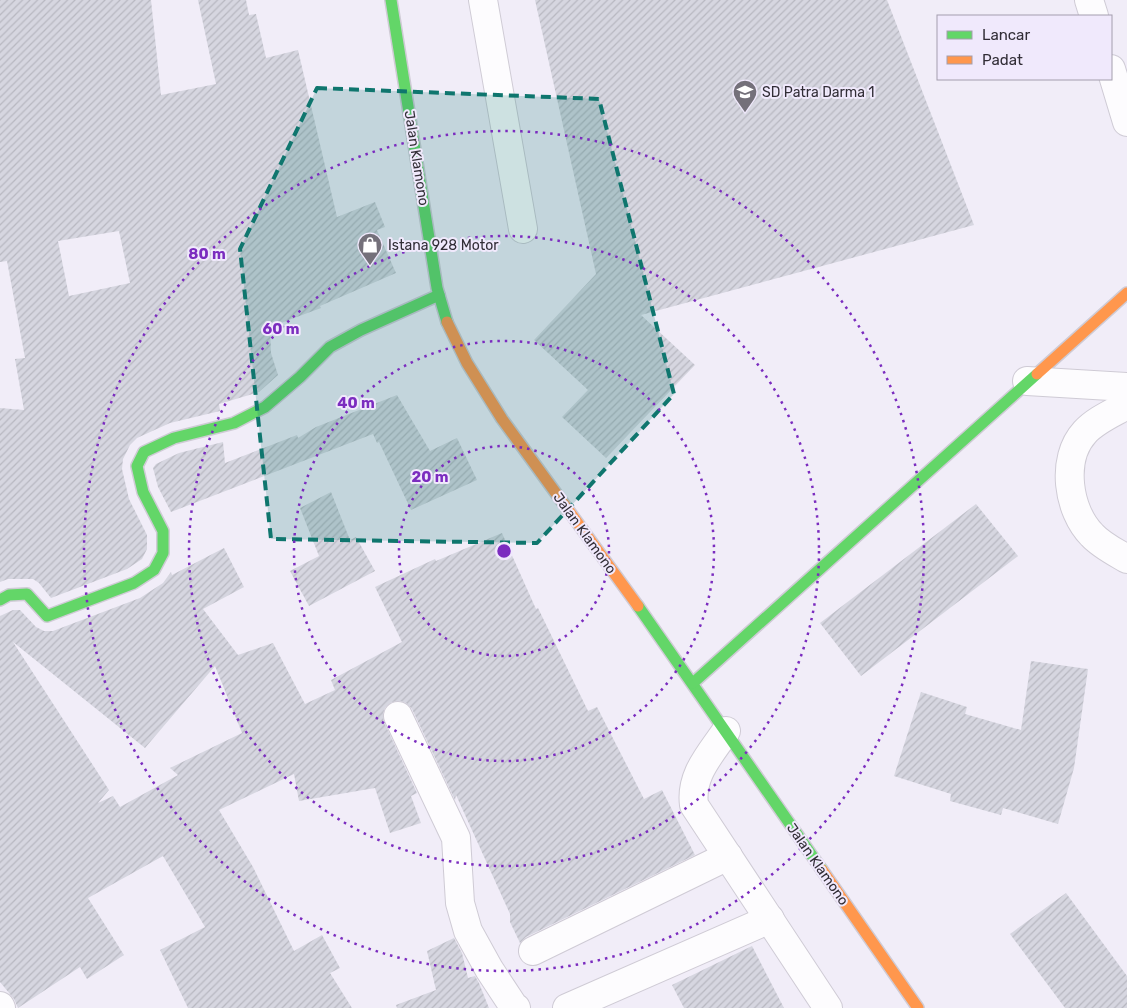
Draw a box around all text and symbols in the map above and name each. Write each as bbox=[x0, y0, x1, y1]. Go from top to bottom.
legend bbox=[937, 15, 1112, 80]
text: Lancar bbox=[982, 26, 1030, 44]
text: Padat bbox=[982, 51, 1023, 69]
school or university icon: SD Patra Darma 1 bbox=[732, 79, 758, 113]
place label: SD Patra Darma 1 bbox=[762, 84, 874, 101]
street label: Jalan Klamono bbox=[401, 109, 432, 207]
shop icon: Istana 928 Motor bbox=[357, 232, 383, 266]
place label: Istana 928 Motor bbox=[388, 237, 499, 254]
text: 80 m bbox=[188, 245, 226, 263]
text: 60 m bbox=[263, 320, 299, 338]
text: 40 m bbox=[337, 394, 375, 412]
text: 20 m bbox=[412, 468, 448, 486]
street label: Jalan Klamono bbox=[549, 489, 620, 577]
centre of rings bbox=[495, 542, 513, 560]
street label: Jalan Klamono bbox=[783, 820, 852, 909]

